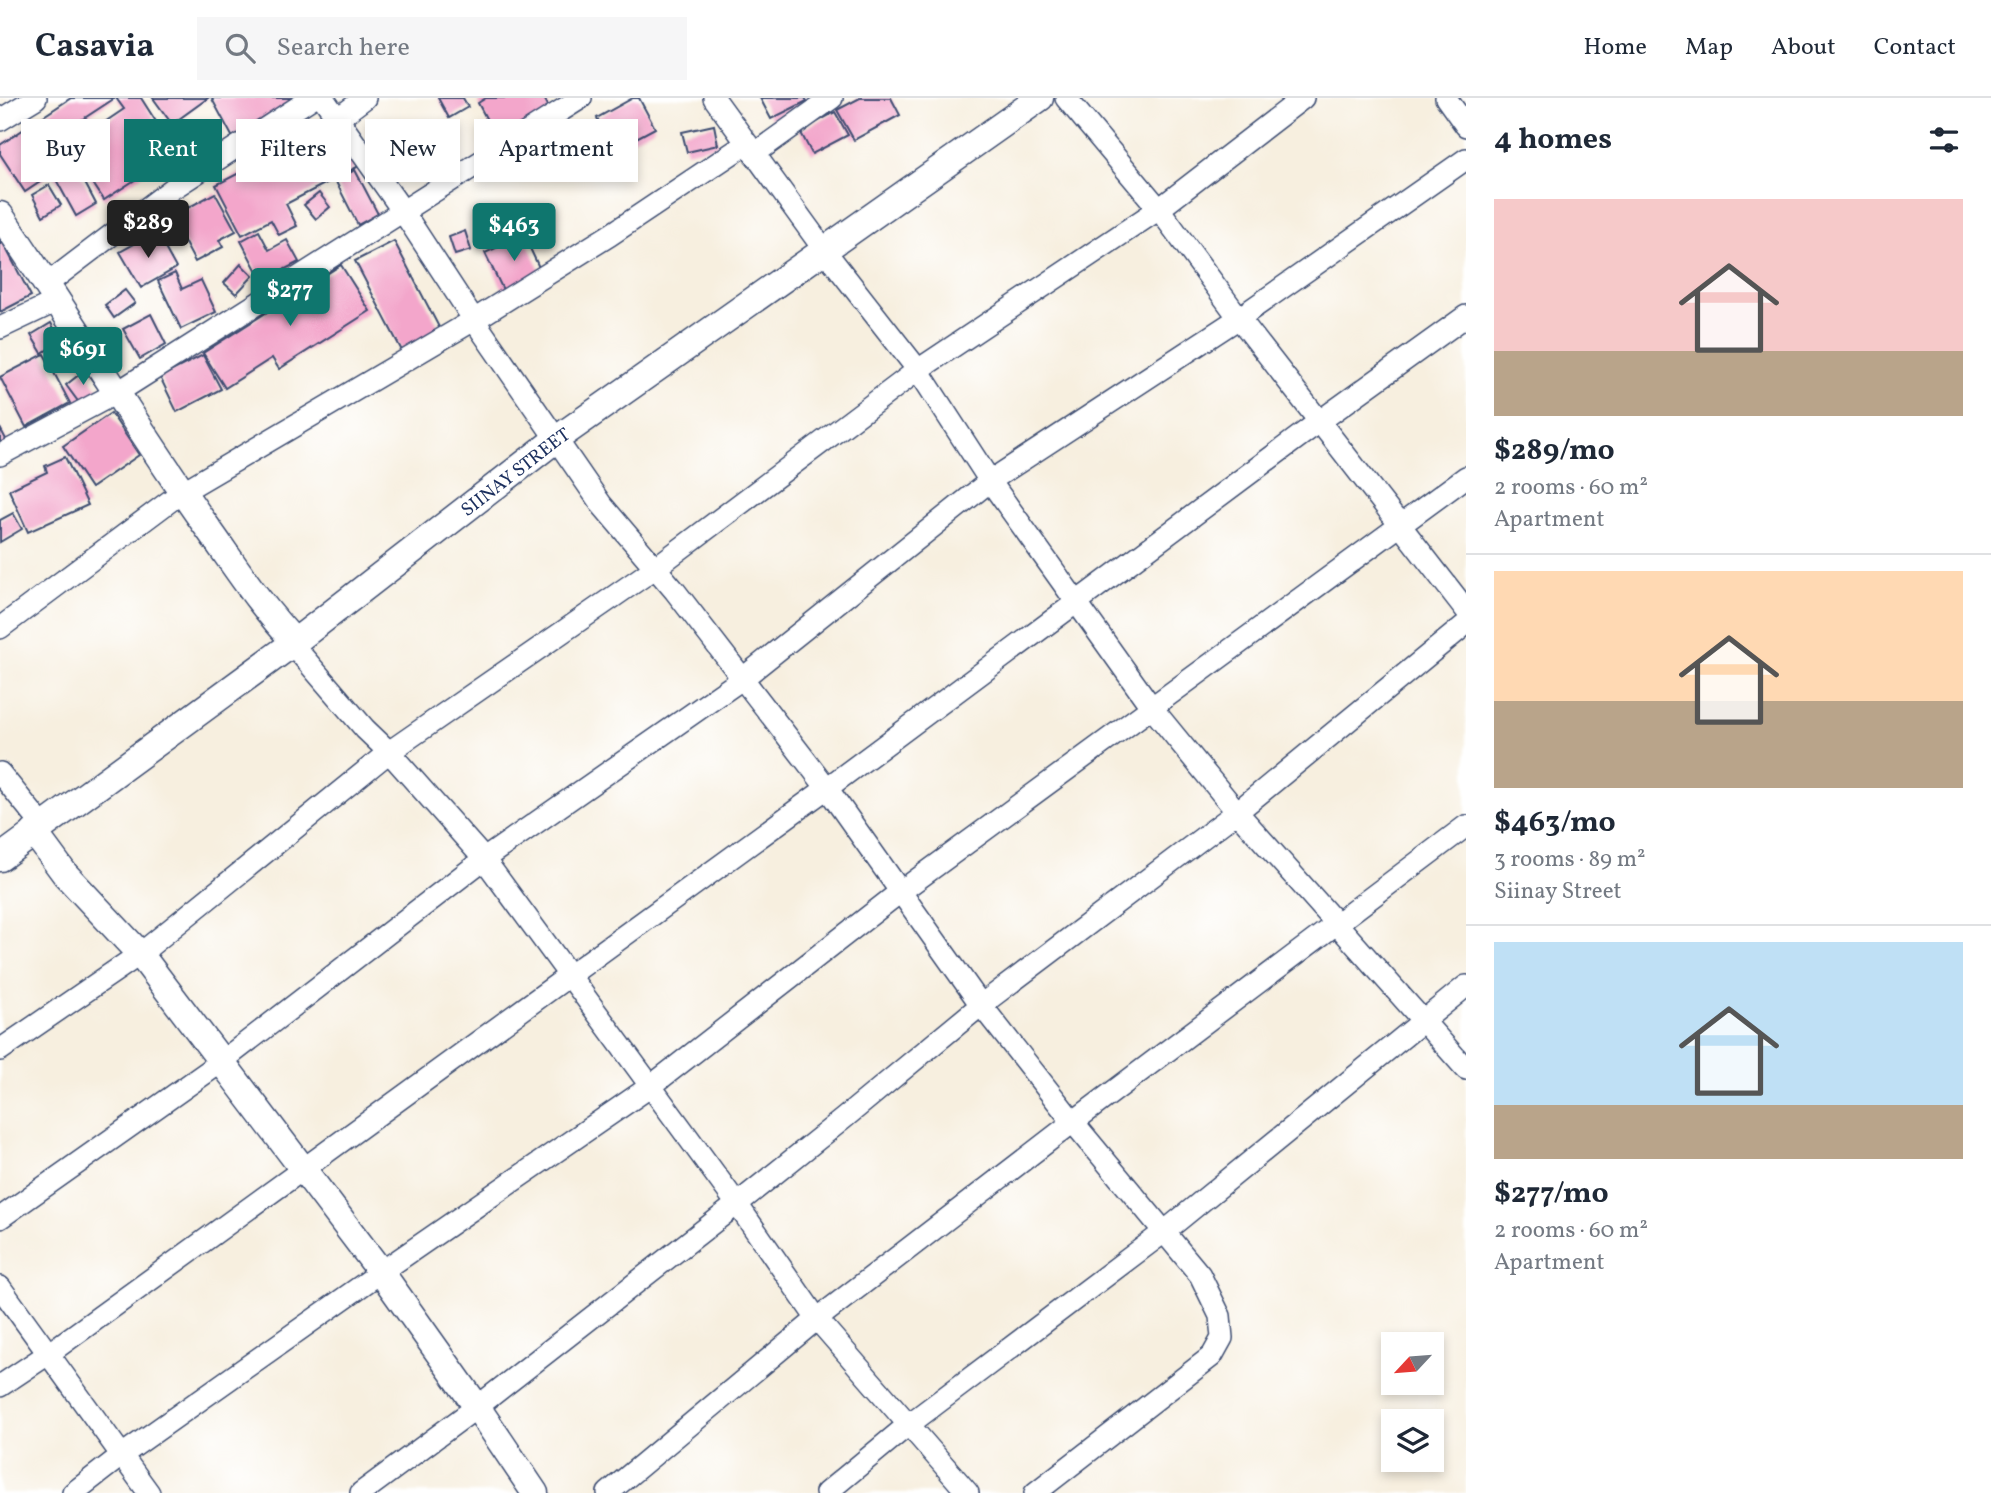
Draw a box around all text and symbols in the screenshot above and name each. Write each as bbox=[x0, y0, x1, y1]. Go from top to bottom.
search box bbox=[197, 17, 687, 80]
text: Casavia bbox=[35, 25, 155, 71]
icon: search bbox=[221, 29, 259, 67]
text: Search here bbox=[277, 30, 410, 66]
text: Home bbox=[1583, 31, 1647, 65]
text: Map bbox=[1685, 31, 1733, 65]
text: About bbox=[1771, 31, 1836, 65]
text: Contact bbox=[1874, 31, 1956, 65]
chip: Buy bbox=[21, 119, 110, 182]
chip: Rent bbox=[124, 119, 222, 182]
chip: Filters bbox=[236, 119, 351, 182]
chip: New bbox=[365, 119, 460, 182]
chip: Apartment bbox=[474, 119, 638, 182]
text: 4 homes bbox=[1494, 119, 1612, 161]
icon: filters bbox=[1925, 121, 1963, 159]
pin: $289 bbox=[107, 200, 189, 260]
pin: $463 bbox=[473, 204, 555, 263]
text: $289 bbox=[123, 207, 173, 239]
text: $463 bbox=[489, 210, 539, 242]
icon: home bbox=[1666, 245, 1792, 371]
pin: $277 bbox=[249, 268, 331, 328]
text: $277 bbox=[267, 275, 313, 307]
pin: $691 bbox=[42, 328, 124, 387]
text: $691 bbox=[59, 334, 107, 366]
street label: SIINAY STREET bbox=[456, 422, 576, 523]
text: $289/mo bbox=[1494, 430, 1615, 472]
text: 2 rooms · 60 m² bbox=[1494, 472, 1648, 504]
text: Apartment bbox=[1494, 504, 1605, 536]
icon: home bbox=[1666, 617, 1792, 743]
text: $463/mo bbox=[1494, 802, 1616, 844]
text: 3 rooms · 89 m² bbox=[1494, 844, 1646, 876]
text: Siinay Street bbox=[1494, 876, 1622, 908]
icon: home bbox=[1666, 988, 1792, 1114]
text: $277/mo bbox=[1494, 1173, 1609, 1215]
text: 2 rooms · 60 m² bbox=[1494, 1215, 1648, 1247]
text: Apartment bbox=[1494, 1247, 1605, 1279]
north arrow bbox=[1381, 1332, 1444, 1395]
map controls bbox=[1381, 1332, 1444, 1472]
button: layers bbox=[1381, 1409, 1444, 1472]

